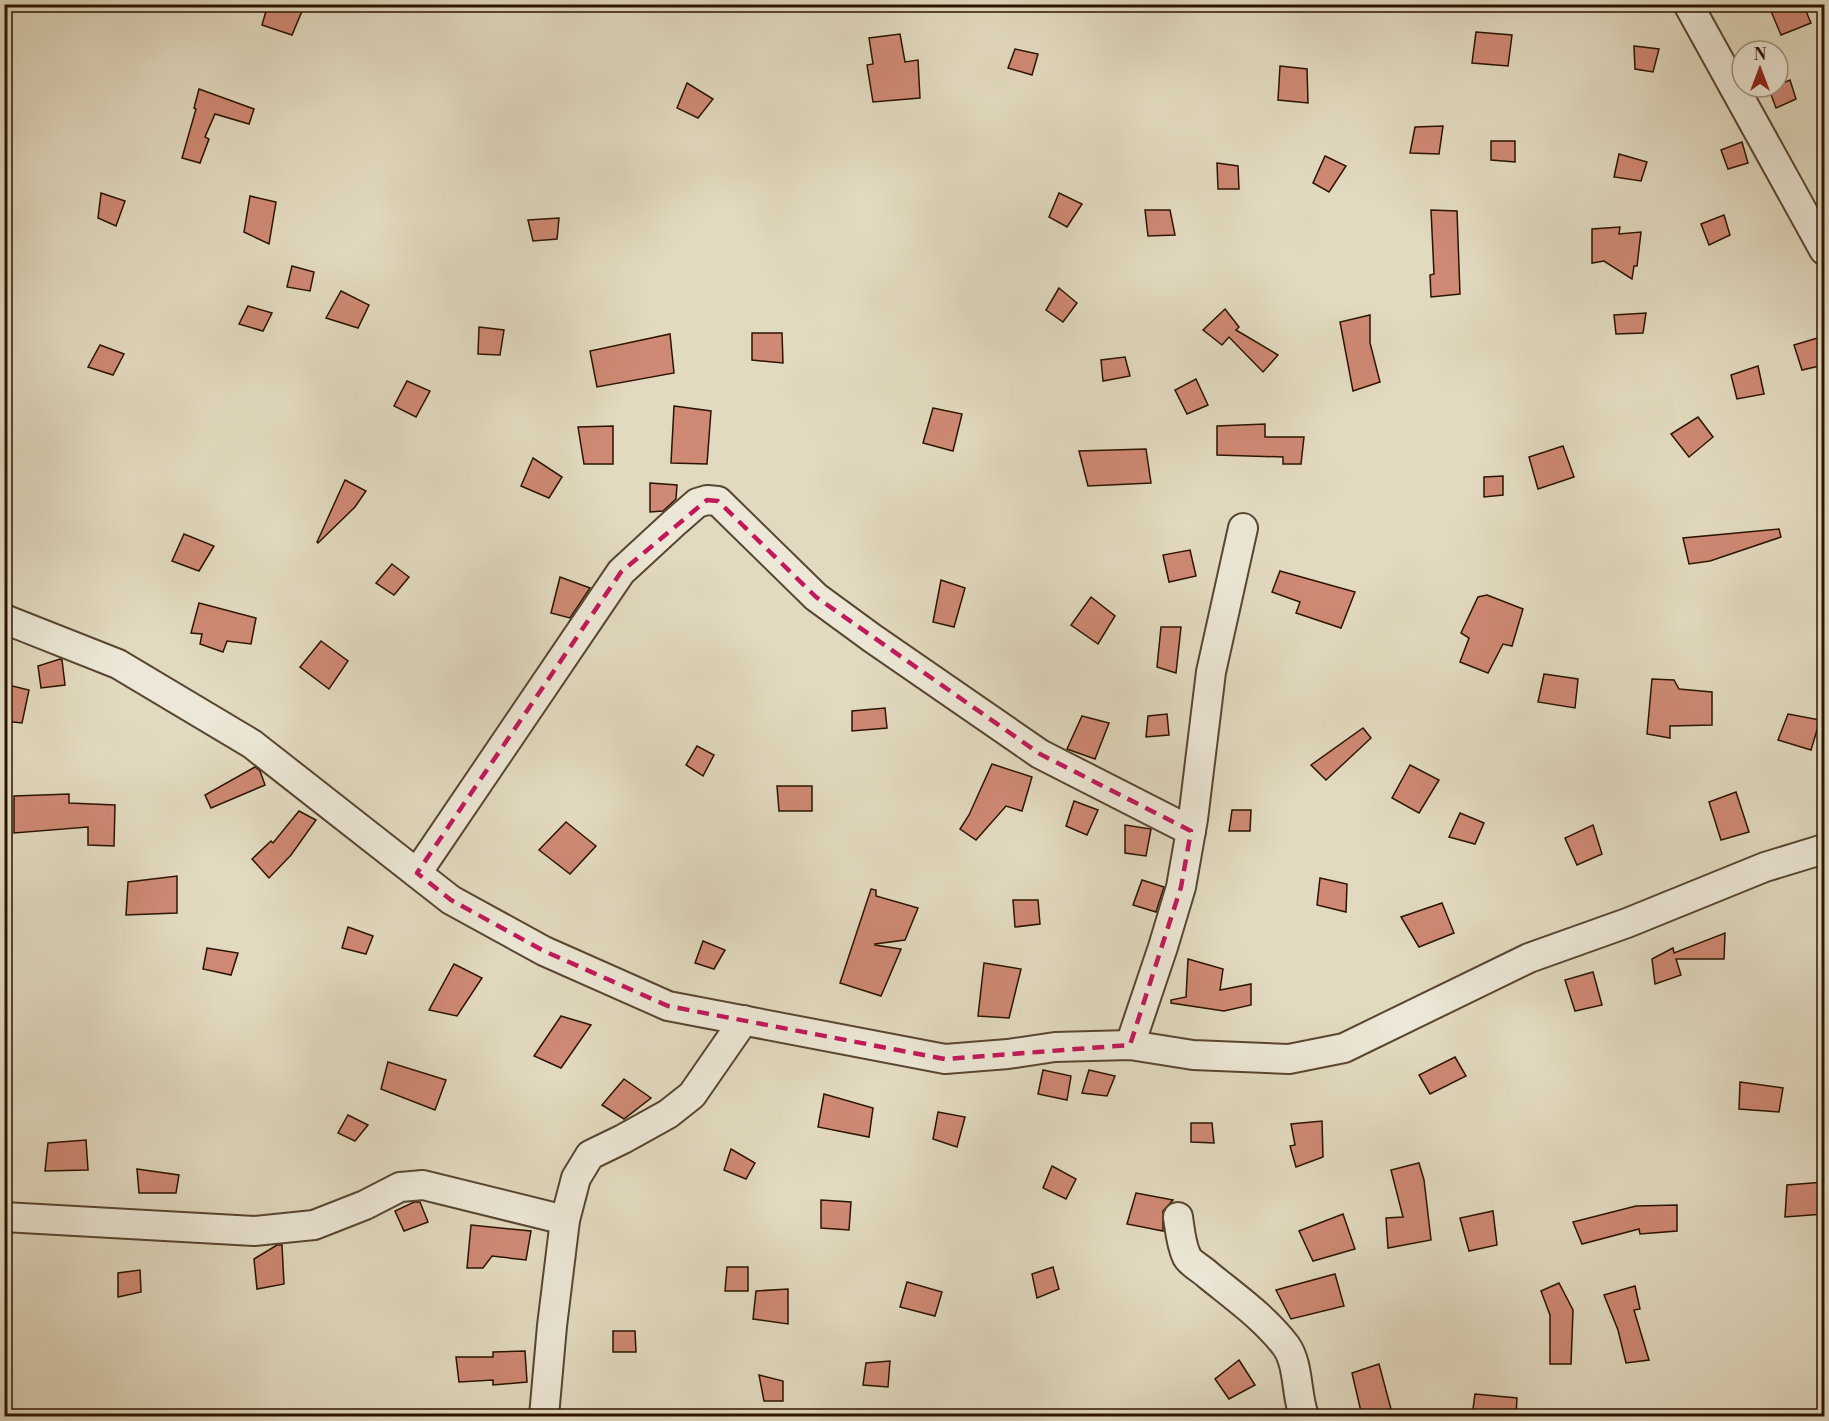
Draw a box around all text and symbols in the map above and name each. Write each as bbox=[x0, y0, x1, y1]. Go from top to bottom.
north arrow bbox=[1730, 39, 1790, 99]
text: N bbox=[1754, 45, 1767, 65]

